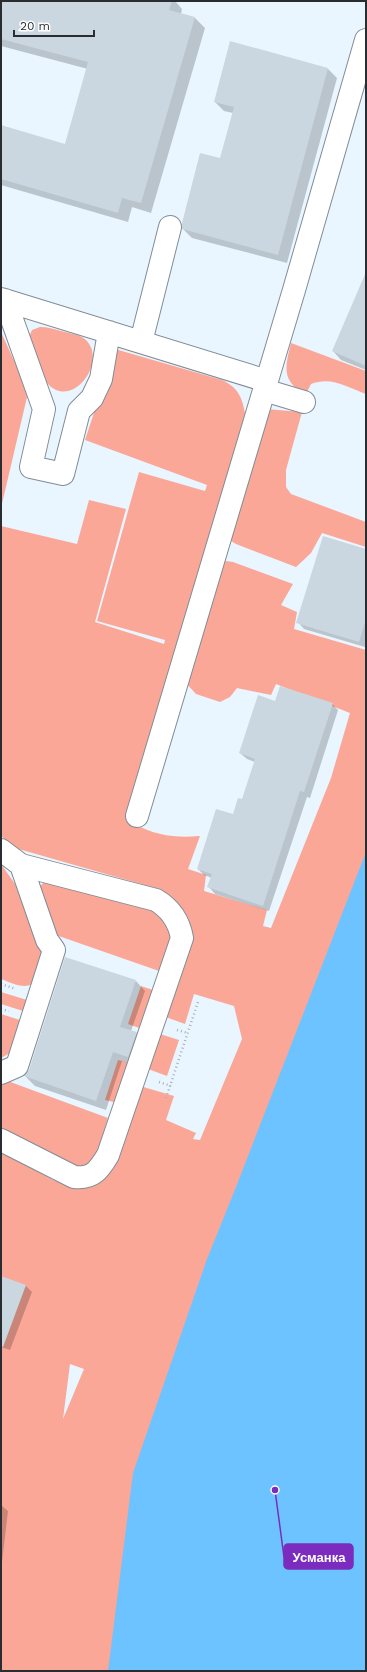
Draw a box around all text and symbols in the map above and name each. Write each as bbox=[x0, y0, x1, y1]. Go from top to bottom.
scale bar bbox=[14, 12, 94, 38]
text: 20 m bbox=[20, 19, 50, 33]
callout: Усманка bbox=[284, 1544, 353, 1569]
text: Усманка bbox=[293, 1550, 346, 1565]

